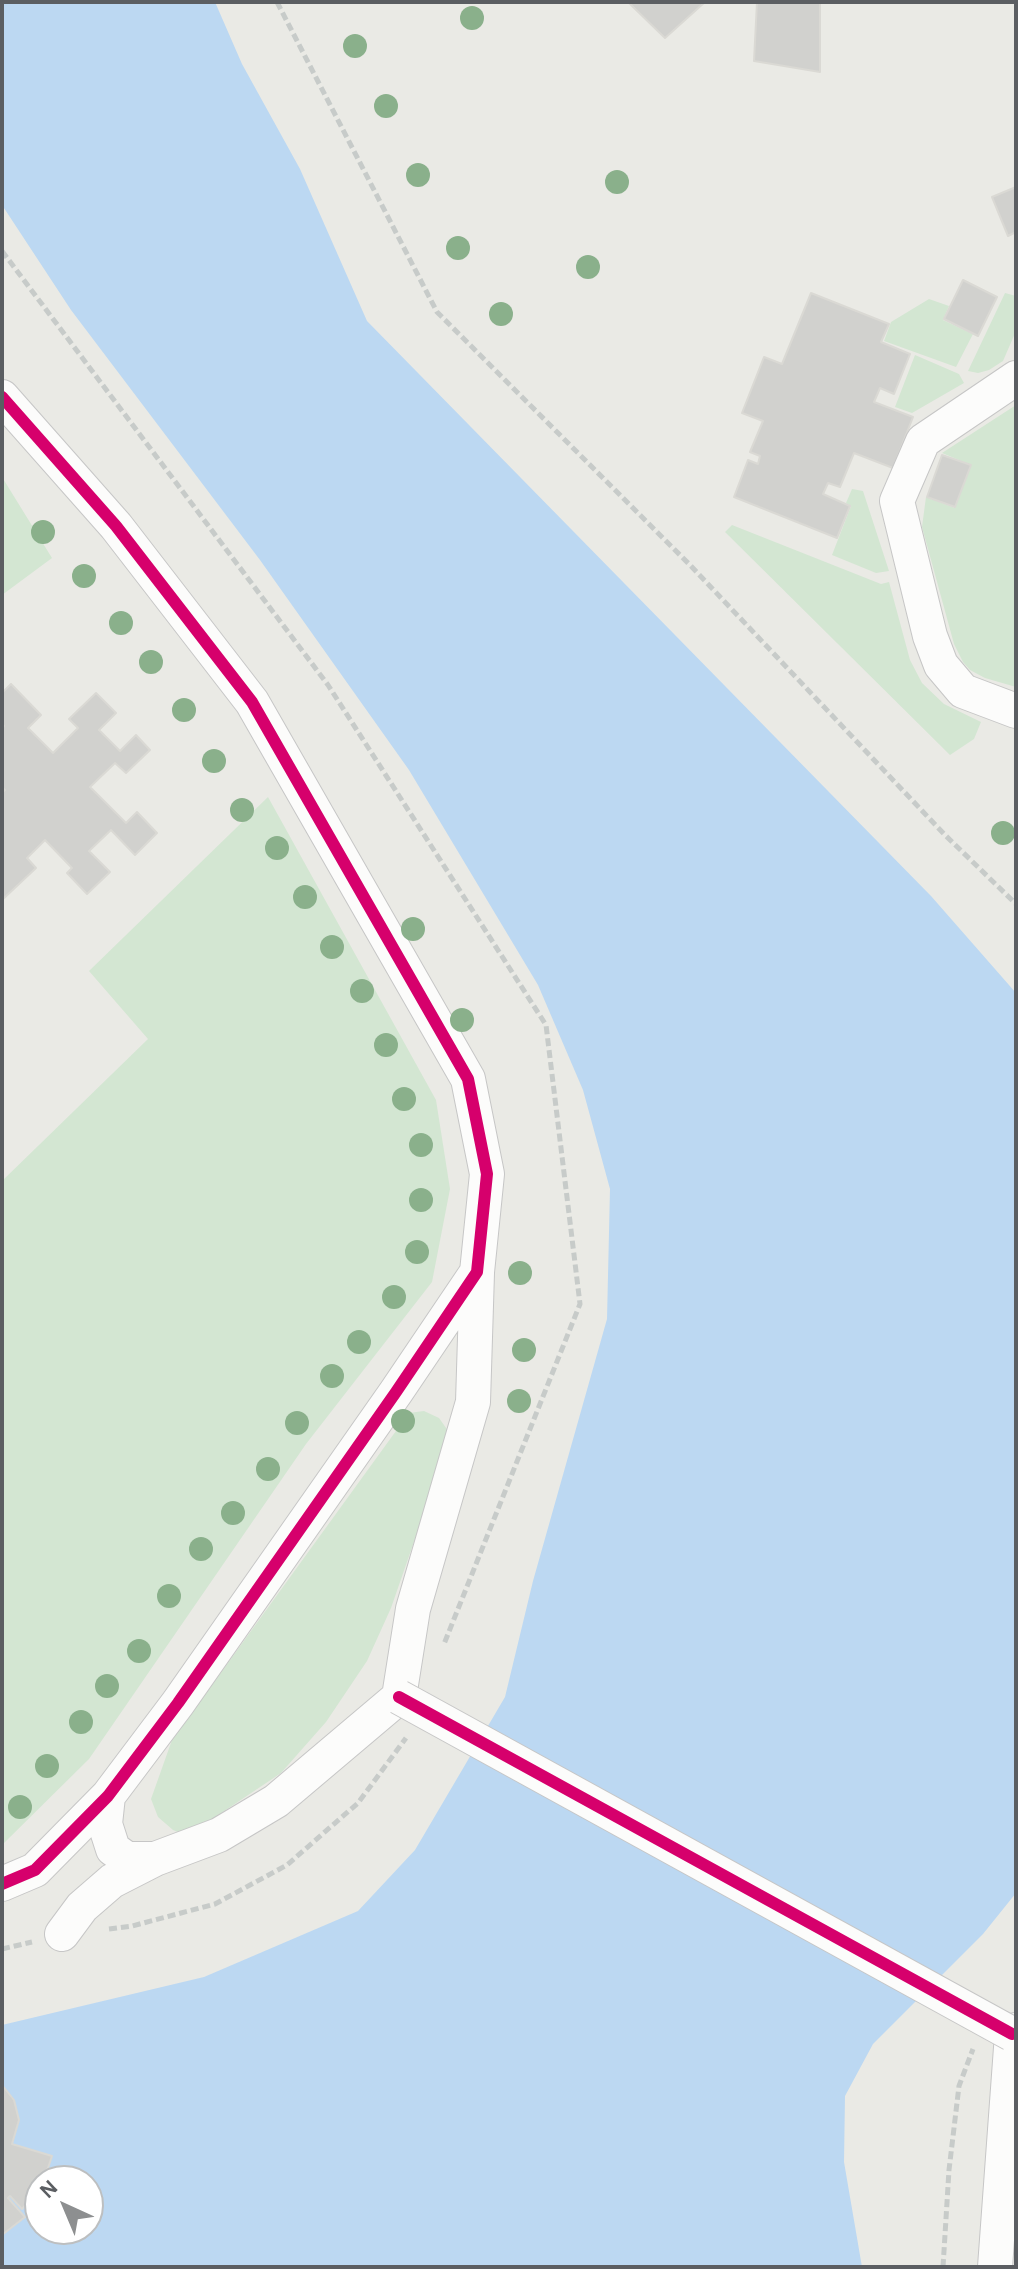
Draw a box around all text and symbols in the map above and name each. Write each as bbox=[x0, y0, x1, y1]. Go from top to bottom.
north arrow bbox=[24, 2165, 104, 2245]
text: N bbox=[36, 2176, 62, 2202]

